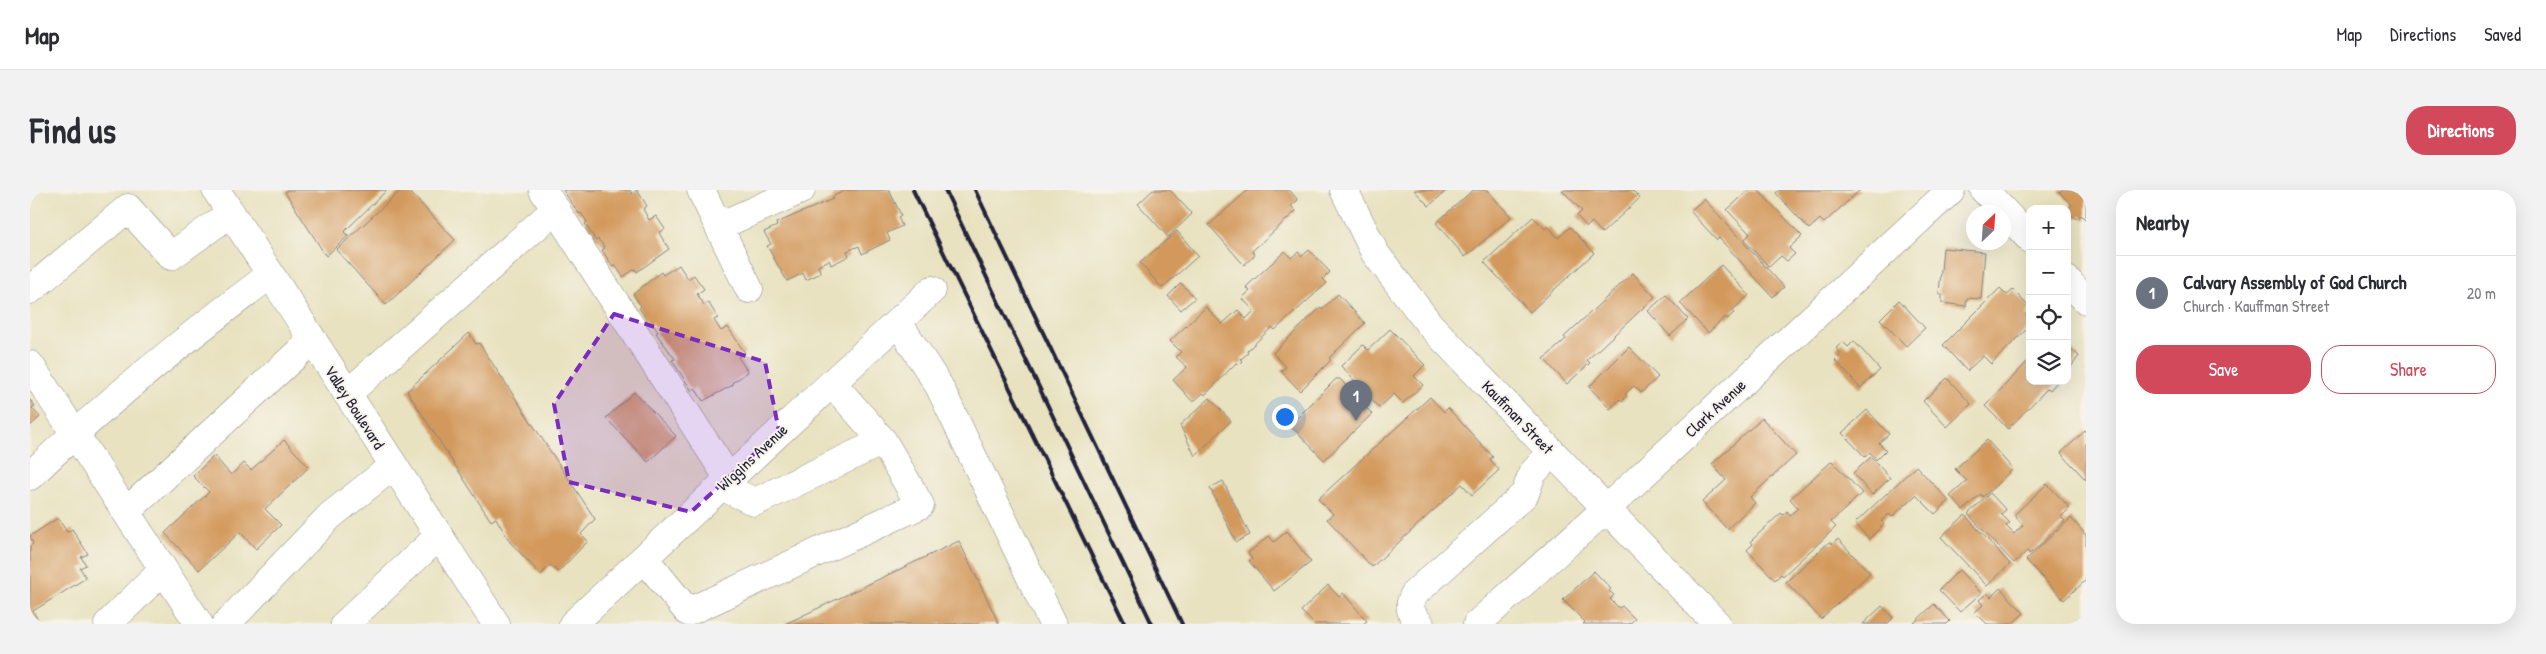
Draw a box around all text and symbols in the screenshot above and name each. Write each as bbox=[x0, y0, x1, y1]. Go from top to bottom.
text: Map bbox=[25, 19, 59, 51]
text: Map bbox=[2337, 22, 2362, 47]
text: Directions bbox=[2390, 22, 2456, 47]
text: Saved bbox=[2484, 22, 2521, 47]
button: Directions bbox=[2406, 106, 2516, 155]
text: Find us bbox=[30, 107, 116, 154]
north arrow bbox=[1966, 205, 2011, 250]
map controls bbox=[2026, 205, 2071, 385]
button: + bbox=[2026, 205, 2071, 250]
text: Nearby bbox=[2136, 208, 2189, 237]
button: − bbox=[2026, 250, 2071, 295]
text: Calvary Assembly of God Church bbox=[2183, 269, 2406, 295]
text: 1 bbox=[2149, 282, 2155, 304]
text: 20 m bbox=[2467, 282, 2496, 304]
button: locate bbox=[2026, 295, 2071, 340]
text: Church · Kauffman Street bbox=[2183, 295, 2329, 317]
button: layers bbox=[2026, 340, 2071, 385]
button: Save bbox=[2136, 345, 2311, 394]
button: Share bbox=[2321, 345, 2496, 394]
street label: Valley Boulevard bbox=[320, 361, 390, 453]
street label: Clark Avenue bbox=[1680, 373, 1751, 442]
street label: Kauffman Street bbox=[1477, 375, 1559, 459]
pin: 1 bbox=[1340, 380, 1372, 421]
your location bbox=[1272, 404, 1298, 430]
street label: Wiggins Avenue bbox=[712, 418, 792, 495]

